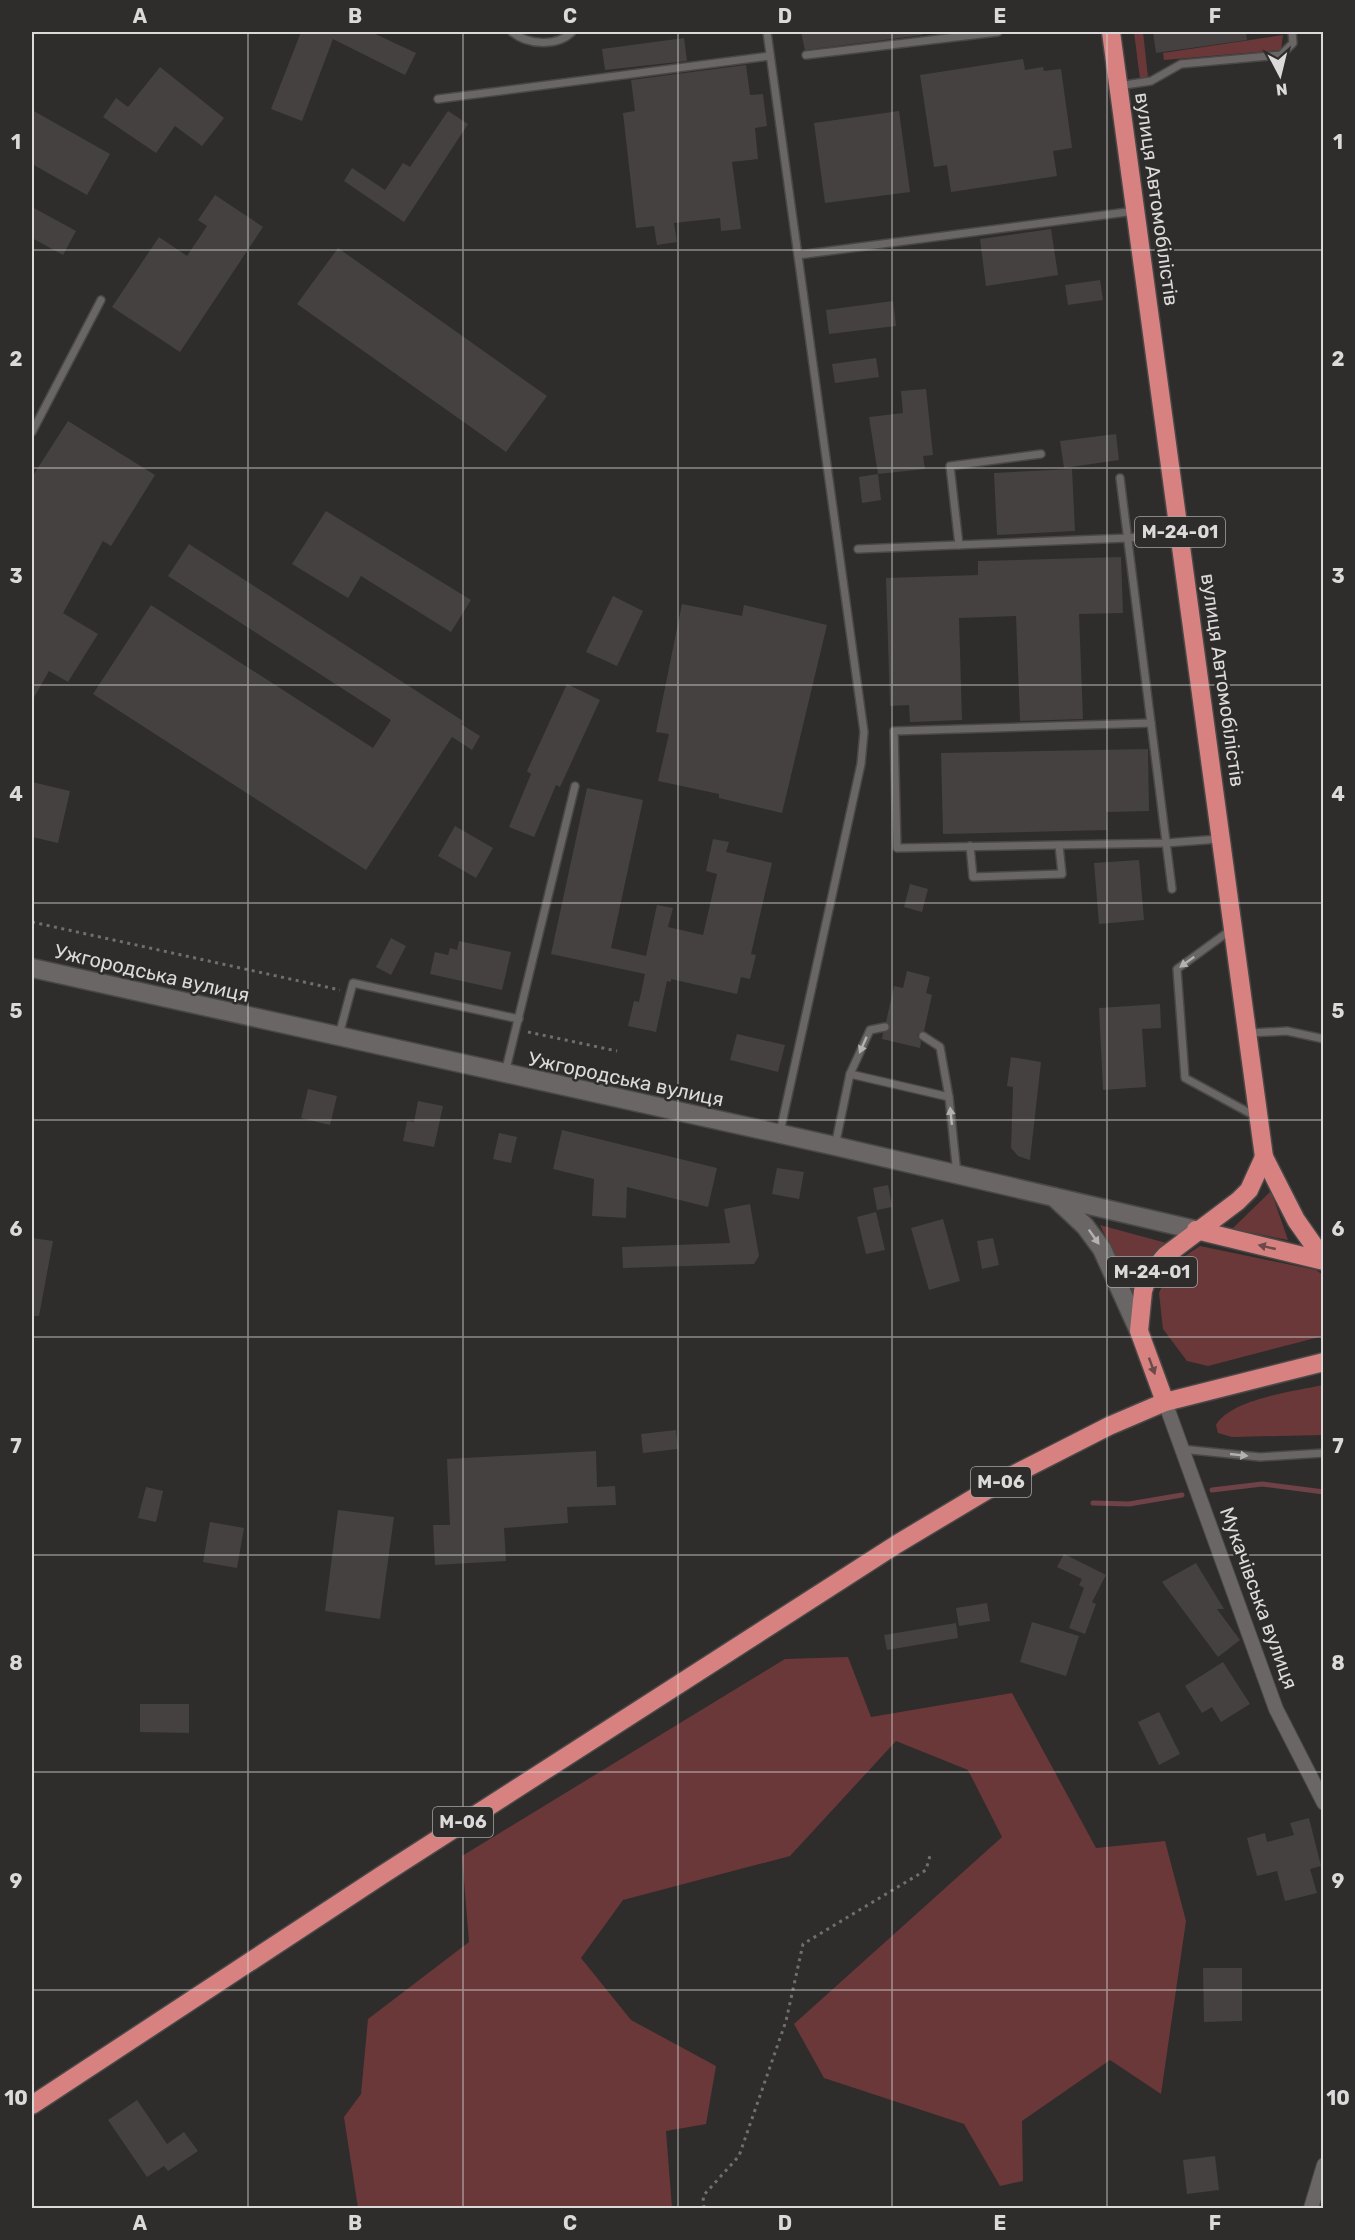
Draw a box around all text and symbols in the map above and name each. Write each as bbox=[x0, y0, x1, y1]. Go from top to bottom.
text: A bbox=[133, 4, 148, 28]
text: B bbox=[348, 4, 362, 28]
text: C bbox=[563, 4, 577, 28]
text: D bbox=[778, 4, 792, 28]
text: E bbox=[994, 4, 1006, 28]
text: F bbox=[1209, 4, 1221, 28]
north arrow bbox=[1250, 45, 1310, 105]
text: N bbox=[1275, 79, 1289, 100]
street label: вулиця Автомобілістів bbox=[1130, 91, 1184, 307]
text: 1 bbox=[11, 130, 21, 154]
text: 1 bbox=[1333, 130, 1343, 154]
text: 2 bbox=[10, 347, 23, 371]
text: 2 bbox=[1332, 347, 1345, 371]
road number: М-24-01 bbox=[1135, 517, 1225, 547]
text: 3 bbox=[9, 564, 23, 588]
text: 3 bbox=[1331, 564, 1345, 588]
street label: вулиця Автомобілістів bbox=[1196, 572, 1250, 788]
text: 4 bbox=[9, 782, 23, 806]
text: 4 bbox=[1331, 782, 1345, 806]
street label: Ужгородська вулиця bbox=[52, 939, 252, 1007]
one-way arrow bbox=[1179, 956, 1195, 968]
text: 5 bbox=[10, 999, 23, 1023]
text: 5 bbox=[1332, 999, 1345, 1023]
one-way arrow bbox=[858, 1037, 868, 1055]
street label: Ужгородська вулиця bbox=[526, 1047, 726, 1111]
one-way arrow bbox=[946, 1106, 956, 1125]
text: 6 bbox=[9, 1217, 23, 1241]
text: 6 bbox=[1331, 1217, 1345, 1241]
one-way arrow bbox=[1088, 1229, 1100, 1245]
one-way arrow bbox=[1257, 1242, 1276, 1251]
road number: М-24-01 bbox=[1107, 1257, 1197, 1287]
one-way arrow bbox=[1147, 1357, 1157, 1375]
text: 7 bbox=[10, 1434, 22, 1458]
text: 7 bbox=[1332, 1434, 1344, 1458]
one-way arrow bbox=[1230, 1450, 1249, 1460]
road number: М-06 bbox=[971, 1467, 1031, 1497]
street label: Мукачівська вулиця bbox=[1215, 1504, 1303, 1692]
text: 8 bbox=[9, 1651, 23, 1675]
text: 8 bbox=[1331, 1651, 1345, 1675]
road number: М-06 bbox=[433, 1807, 493, 1837]
text: 9 bbox=[10, 1869, 23, 1893]
text: 9 bbox=[1332, 1869, 1345, 1893]
text: 10 bbox=[4, 2086, 28, 2110]
text: 10 bbox=[1326, 2086, 1350, 2110]
text: A bbox=[133, 2211, 148, 2235]
text: B bbox=[348, 2211, 362, 2235]
text: C bbox=[563, 2211, 577, 2235]
text: D bbox=[778, 2211, 792, 2235]
text: E bbox=[994, 2211, 1006, 2235]
text: F bbox=[1209, 2211, 1221, 2235]

